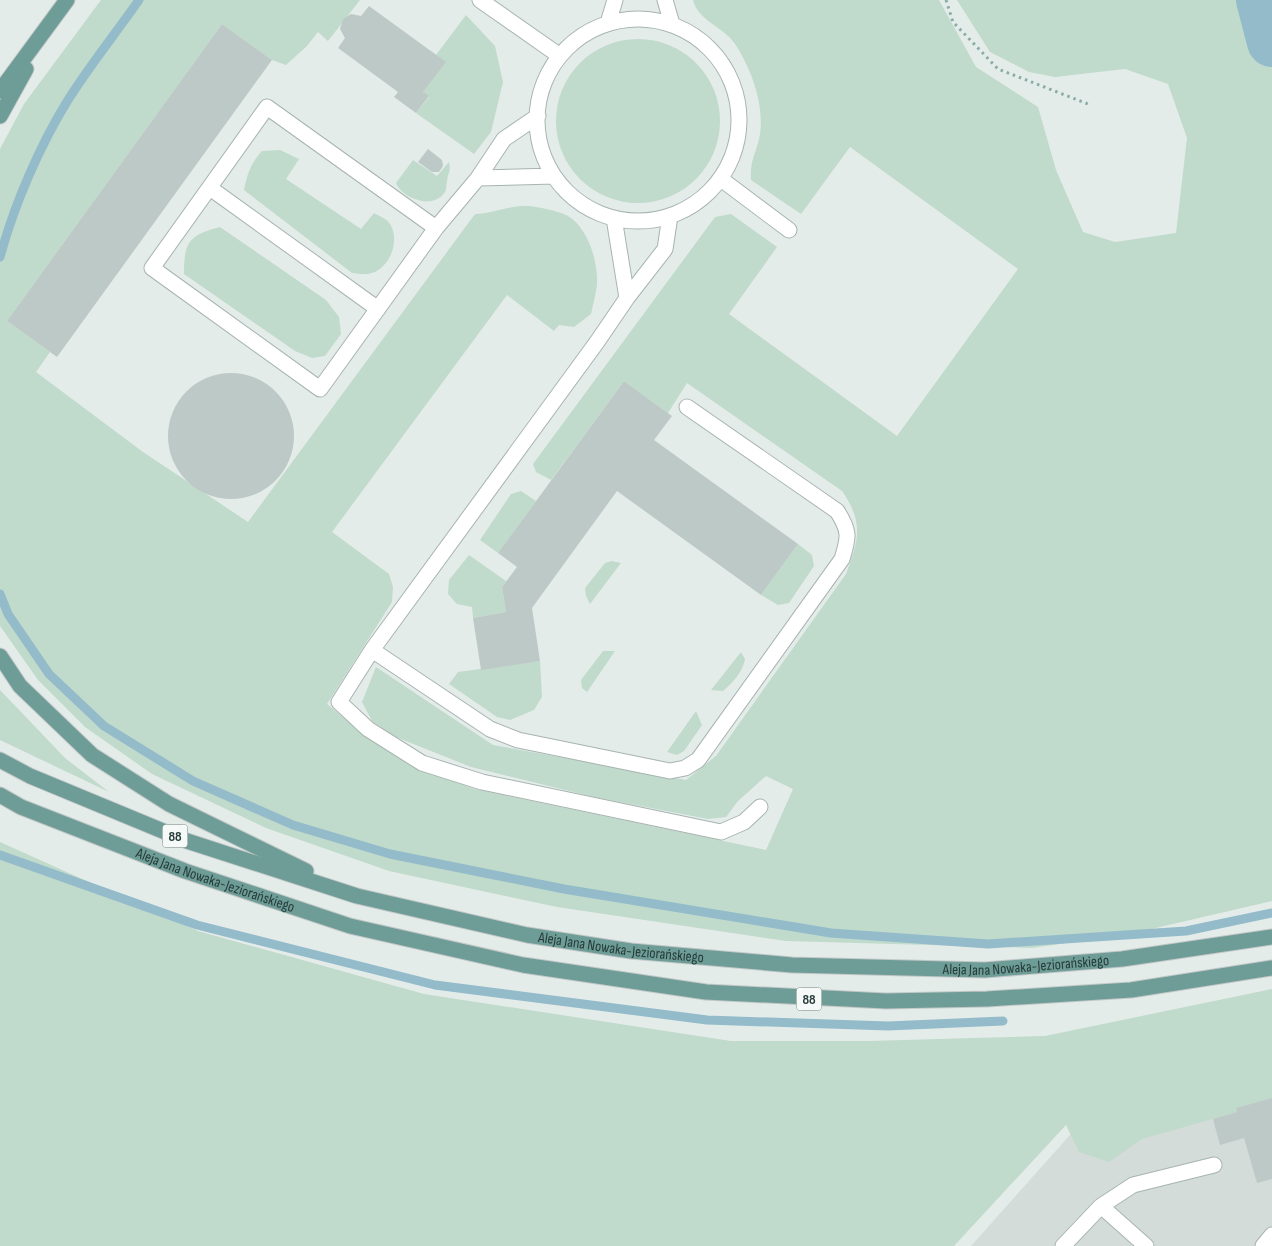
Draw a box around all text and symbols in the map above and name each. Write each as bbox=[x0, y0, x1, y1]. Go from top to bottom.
road number: 88 bbox=[162, 824, 188, 848]
street label: Aleja Jana Nowaka-Jeziorańskiego bbox=[132, 843, 297, 917]
street label: Aleja Jana Nowaka-Jeziorańskiego bbox=[536, 928, 705, 967]
street label: Aleja Jana Nowaka-Jeziorańskiego bbox=[941, 951, 1110, 980]
road number: 88 bbox=[796, 988, 822, 1011]

